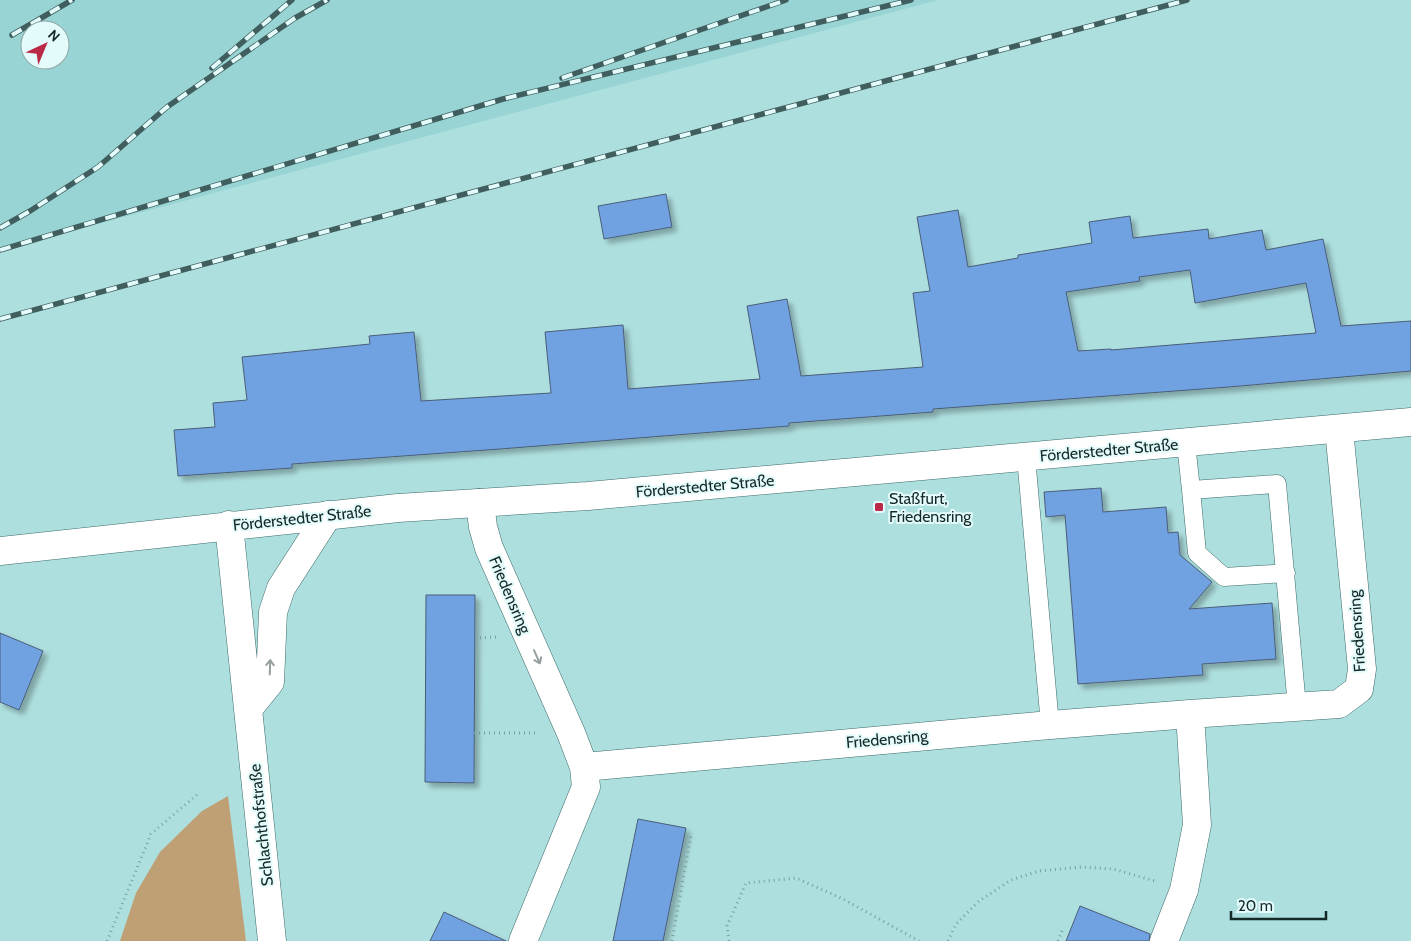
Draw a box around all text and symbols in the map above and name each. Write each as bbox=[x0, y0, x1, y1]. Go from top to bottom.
north arrow bbox=[20, 20, 70, 70]
text: N bbox=[44, 26, 64, 46]
street label: Förderstedter Straße bbox=[1039, 434, 1179, 466]
street label: Förderstedter Straße bbox=[635, 470, 775, 502]
place label: Staßfurt, Friedensring bbox=[889, 489, 972, 526]
street label: Förderstedter Straße bbox=[232, 501, 372, 535]
marker: Staßfurt, Friedensring bbox=[873, 501, 885, 513]
street label: Friedensring bbox=[485, 553, 535, 638]
street label: Friedensring bbox=[1345, 588, 1369, 673]
one-way arrow bbox=[532, 649, 542, 664]
one-way arrow bbox=[266, 659, 275, 675]
street label: Friedensring bbox=[845, 726, 930, 752]
street label: Schlachthofstraße bbox=[245, 763, 277, 887]
scale bar bbox=[1231, 888, 1326, 920]
text: 20 m bbox=[1238, 897, 1273, 915]

